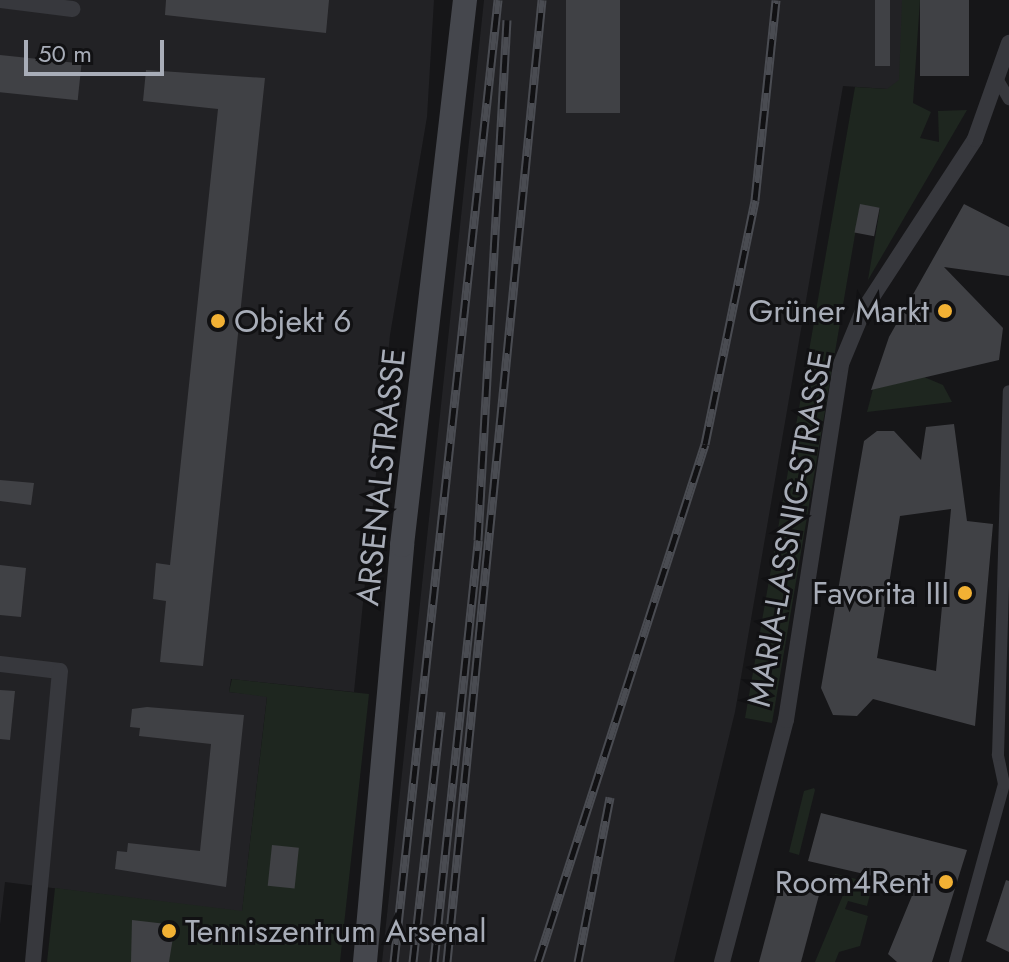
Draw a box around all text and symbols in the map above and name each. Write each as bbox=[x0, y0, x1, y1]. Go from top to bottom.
scale bar bbox=[28, 24, 168, 74]
text: 50 m bbox=[38, 36, 92, 71]
place label: Grüner Markt bbox=[749, 292, 929, 330]
place label: Objekt 6 bbox=[234, 302, 352, 340]
marker: Grüner Markt bbox=[936, 302, 954, 320]
marker: Objekt 6 bbox=[209, 312, 227, 330]
street label: ARSENALSTRASSE bbox=[348, 346, 414, 608]
street label: MARIA-LASSNIG-STRASSE bbox=[740, 348, 840, 710]
place label: Favorita III bbox=[812, 574, 949, 612]
marker: Favorita III bbox=[956, 584, 974, 602]
place label: Room4Rent bbox=[775, 863, 930, 901]
marker: Room4Rent bbox=[937, 873, 955, 891]
place label: Tenniszentrum Arsenal bbox=[185, 912, 487, 950]
marker: Tenniszentrum Arsenal bbox=[160, 922, 178, 940]

